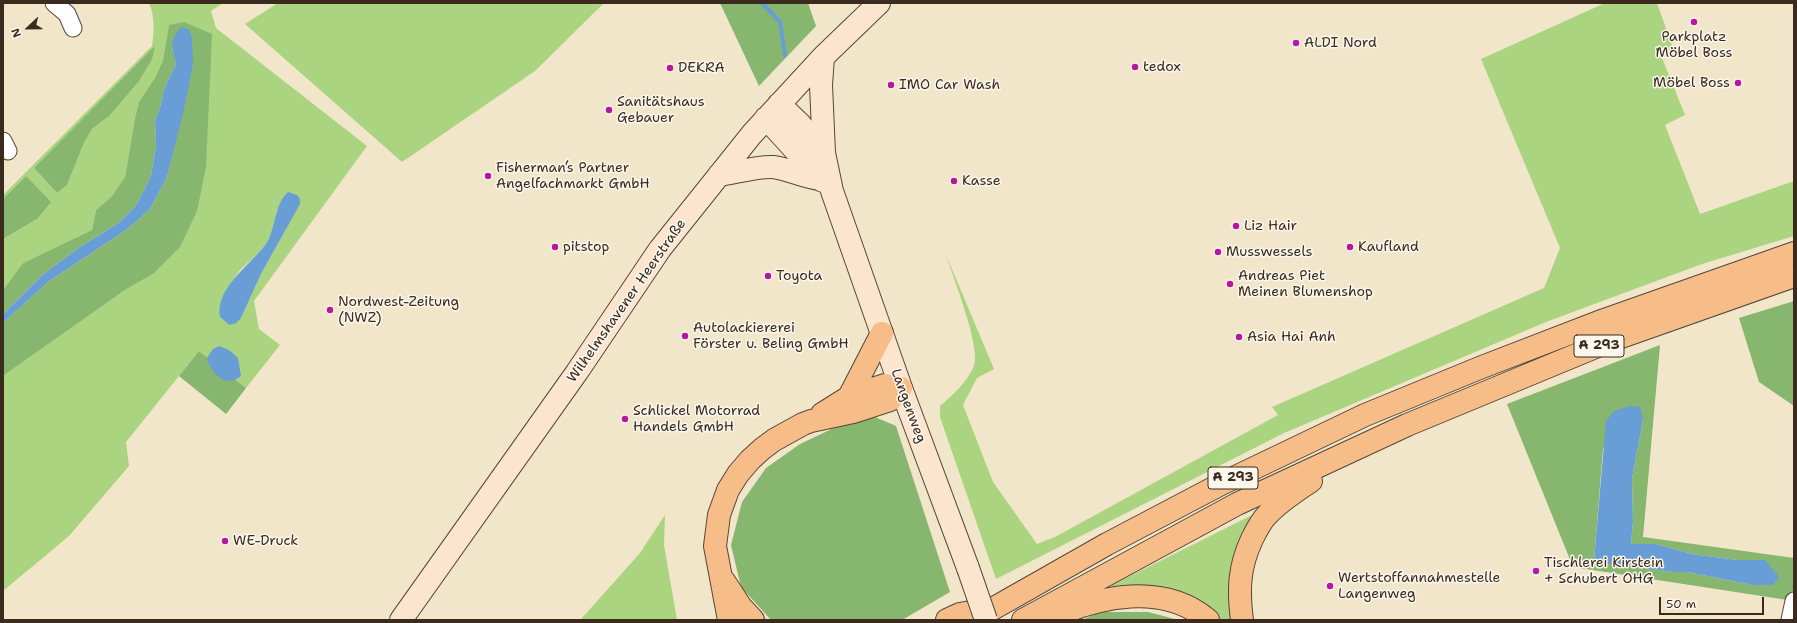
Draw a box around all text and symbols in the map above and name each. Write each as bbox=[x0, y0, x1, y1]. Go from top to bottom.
north arrow bbox=[8, 8, 48, 48]
marker: Parkplatz Möbel Boss bbox=[1689, 17, 1699, 27]
text: N bbox=[8, 26, 25, 40]
place label: Parkplatz Möbel Boss bbox=[1656, 29, 1732, 62]
place label: ALDI Nord bbox=[1304, 35, 1377, 51]
marker: ALDI Nord bbox=[1291, 38, 1301, 48]
place label: tedox bbox=[1143, 59, 1181, 75]
place label: DEKRA bbox=[678, 60, 725, 76]
marker: tedox bbox=[1130, 62, 1140, 72]
marker: DEKRA bbox=[665, 63, 675, 73]
place label: Möbel Boss bbox=[1653, 75, 1730, 91]
place label: IMO Car Wash bbox=[899, 77, 1000, 93]
marker: Möbel Boss bbox=[1733, 78, 1743, 88]
marker: IMO Car Wash bbox=[886, 80, 896, 90]
place label: Sanitätshaus Gebauer bbox=[617, 94, 705, 126]
marker: Sanitätshaus Gebauer bbox=[604, 105, 614, 115]
place label: Fisherman‘s Partner Angelfachmarkt GmbH bbox=[496, 160, 650, 192]
marker: Fisherman‘s Partner Angelfachmarkt GmbH bbox=[483, 171, 493, 181]
place label: Kasse bbox=[962, 173, 1001, 189]
marker: Kasse bbox=[949, 176, 959, 186]
street label: Wilhelmshavener Heerstraße bbox=[564, 216, 690, 386]
place label: Liz Hair bbox=[1244, 218, 1297, 234]
marker: Liz Hair bbox=[1231, 221, 1241, 231]
place label: pitstop bbox=[563, 239, 609, 255]
place label: Kaufland bbox=[1358, 239, 1419, 255]
marker: pitstop bbox=[550, 242, 560, 252]
marker: Kaufland bbox=[1345, 242, 1355, 252]
place label: Musswessels bbox=[1226, 244, 1313, 260]
marker: Musswessels bbox=[1213, 247, 1223, 257]
place label: Toyota bbox=[776, 268, 822, 284]
place label: Andreas Piet Meinen Blumenshop bbox=[1238, 268, 1373, 300]
marker: Toyota bbox=[763, 271, 773, 281]
marker: Andreas Piet Meinen Blumenshop bbox=[1225, 279, 1235, 289]
place label: Nordwest-Zeitung (NWZ) bbox=[338, 294, 459, 326]
marker: Nordwest-Zeitung (NWZ) bbox=[325, 305, 335, 315]
place label: Autolackiererei Förster u. Beling GmbH bbox=[693, 320, 849, 352]
place label: Asia Hai Anh bbox=[1247, 329, 1336, 345]
marker: Autolackiererei Förster u. Beling GmbH bbox=[680, 331, 690, 341]
marker: Asia Hai Anh bbox=[1234, 332, 1244, 342]
road number: A 293 bbox=[1574, 335, 1624, 357]
street label: Langenweg bbox=[887, 367, 929, 445]
place label: Schlickel Motorrad Handels GmbH bbox=[633, 403, 760, 436]
marker: Schlickel Motorrad Handels GmbH bbox=[620, 414, 630, 424]
road number: A 293 bbox=[1208, 467, 1258, 489]
place label: WE-Druck bbox=[233, 533, 298, 549]
marker: WE-Druck bbox=[220, 536, 230, 546]
place label: Tischlerei Kirstein + Schubert OHG bbox=[1544, 555, 1663, 588]
marker: Tischlerei Kirstein + Schubert OHG bbox=[1531, 566, 1541, 576]
place label: Wertstoffannahmestelle Langenweg bbox=[1338, 570, 1500, 602]
marker: Wertstoffannahmestelle Langenweg bbox=[1325, 581, 1335, 591]
scale bar bbox=[1661, 589, 1766, 615]
text: 50 m bbox=[1666, 596, 1696, 612]

